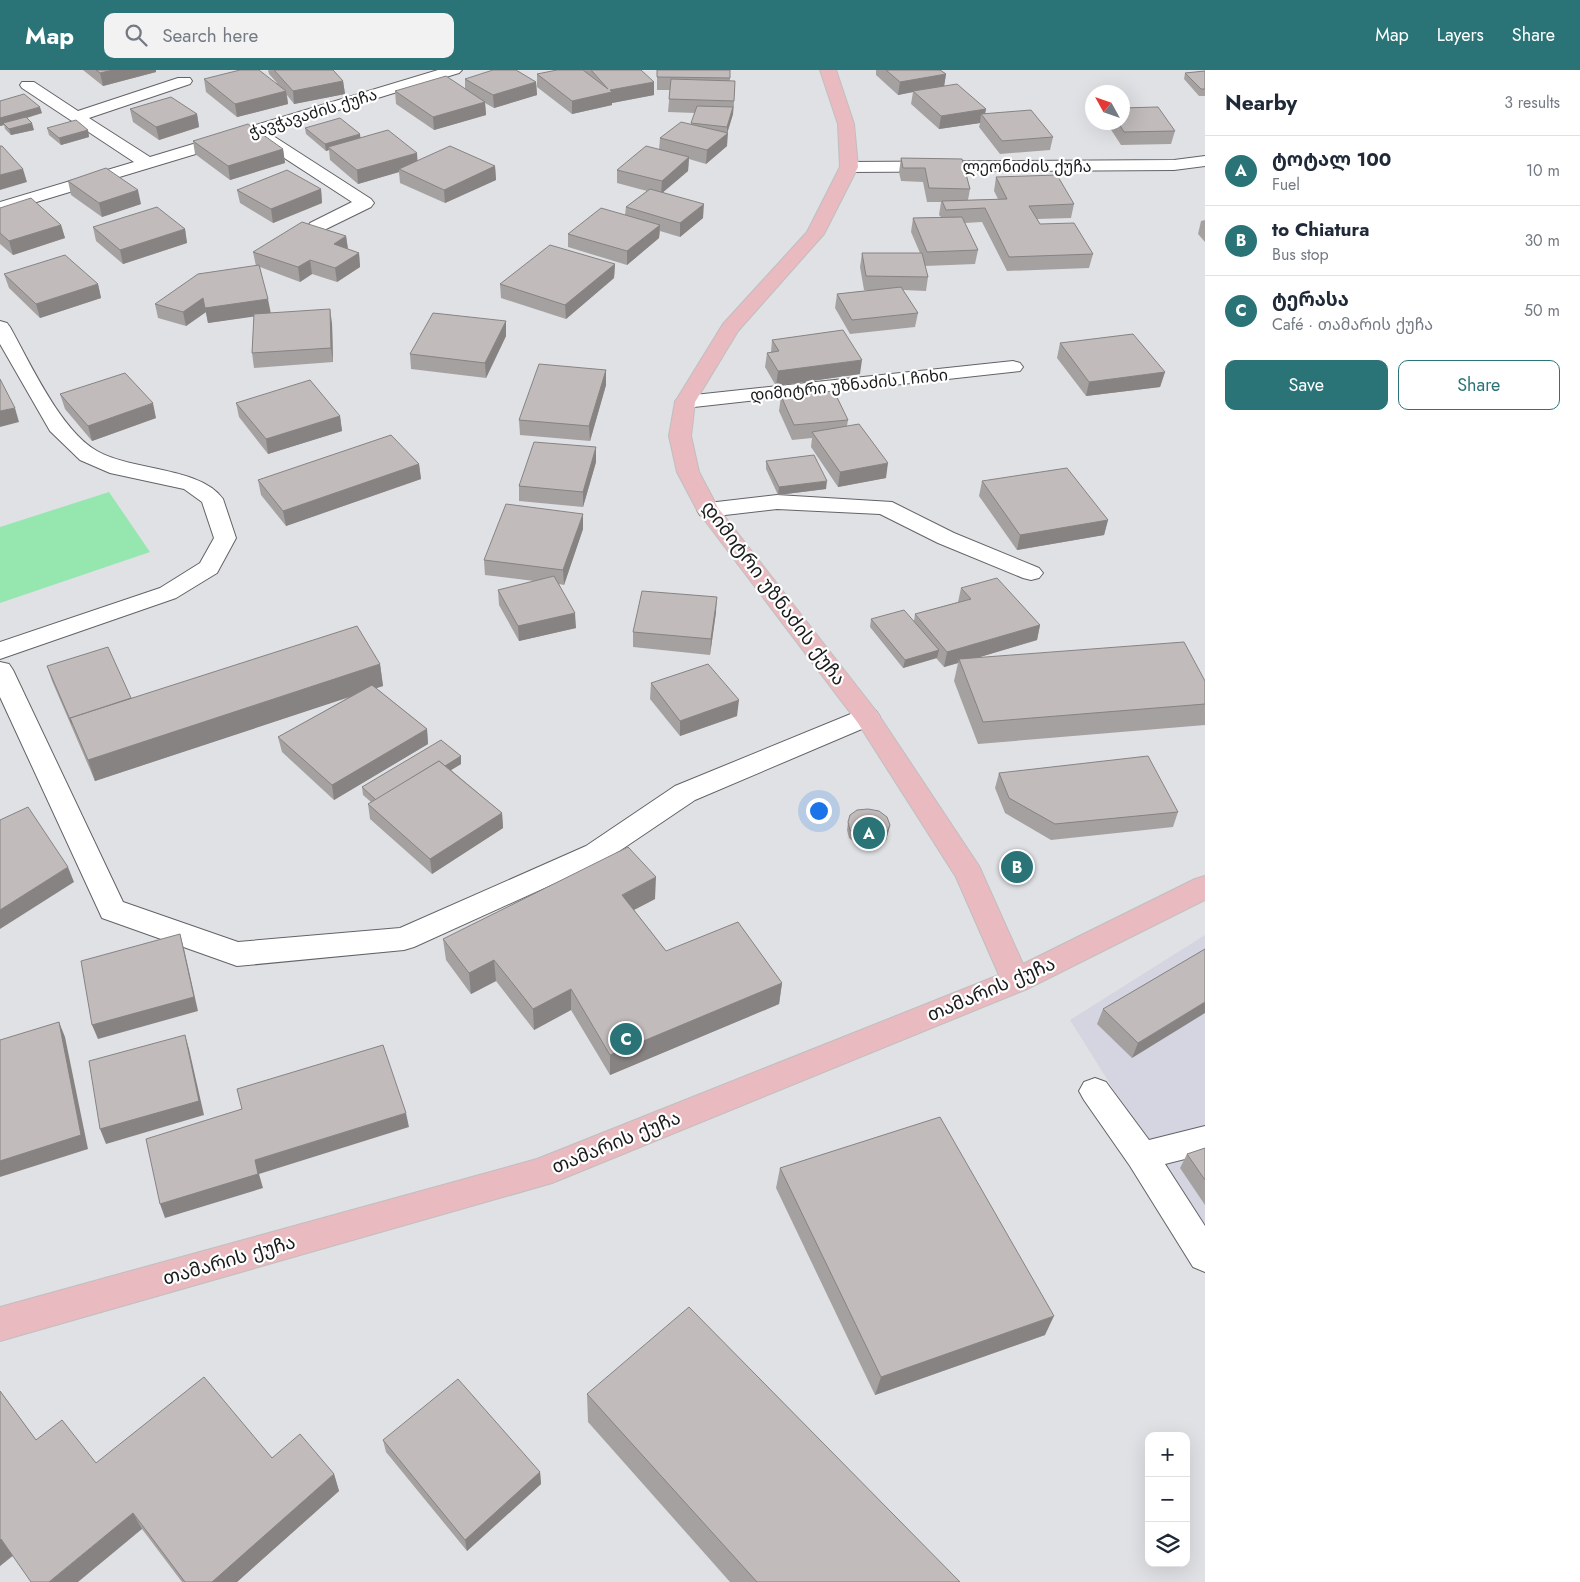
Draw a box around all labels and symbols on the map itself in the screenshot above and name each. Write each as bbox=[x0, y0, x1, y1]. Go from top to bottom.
street label: ჭავჭავაძის ქუჩა bbox=[246, 83, 380, 143]
north arrow bbox=[1085, 85, 1130, 130]
street label: ლეონიძის ქუჩა bbox=[962, 155, 1092, 178]
street label: დიმიტრი უზნაძის I ჩიხი bbox=[749, 363, 949, 407]
street label: დიმიტრი უზნაძის ქუჩა bbox=[695, 495, 853, 691]
your location bbox=[806, 798, 832, 824]
pin: A bbox=[853, 814, 885, 852]
pin: B bbox=[1001, 848, 1033, 886]
street label: თამარის ქუჩა bbox=[923, 950, 1059, 1028]
pin: C bbox=[610, 1020, 642, 1058]
street label: თამარის ქუჩა bbox=[548, 1104, 684, 1180]
street label: თამარის ქუჩა bbox=[160, 1228, 298, 1292]

